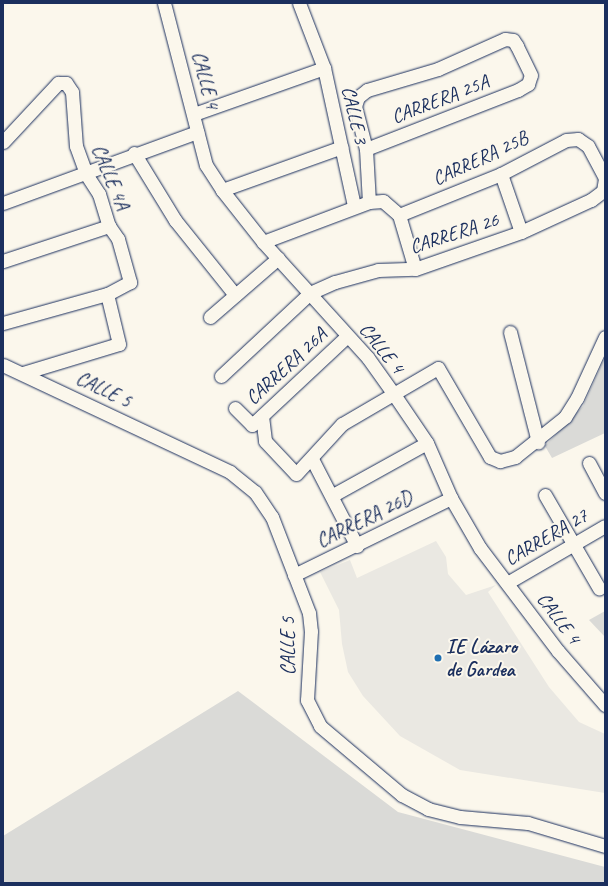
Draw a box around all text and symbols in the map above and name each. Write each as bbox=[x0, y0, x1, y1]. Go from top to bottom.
street label: CALLE 4 bbox=[187, 49, 225, 111]
street label: CARRERA 25A bbox=[388, 69, 492, 129]
street label: CALLE 3 bbox=[337, 84, 373, 146]
street label: CARRERA 25B bbox=[428, 125, 532, 191]
street label: CALLE 4A bbox=[87, 141, 135, 213]
street label: CARRERA 26 bbox=[406, 207, 502, 259]
street label: CALLE 4 bbox=[354, 318, 410, 378]
street label: CARRERA 26A bbox=[240, 322, 332, 410]
street label: CALLE 5 bbox=[72, 365, 136, 413]
street label: CARRERA 26D bbox=[312, 485, 416, 553]
street label: CARRERA 27 bbox=[500, 504, 592, 570]
street label: CALLE 4 bbox=[532, 587, 586, 649]
street label: CALLE 5 bbox=[275, 617, 299, 675]
place label: IE Lázaro de Gardea bbox=[446, 634, 517, 681]
marker: IE Lázaro de Gardea bbox=[433, 653, 443, 663]

